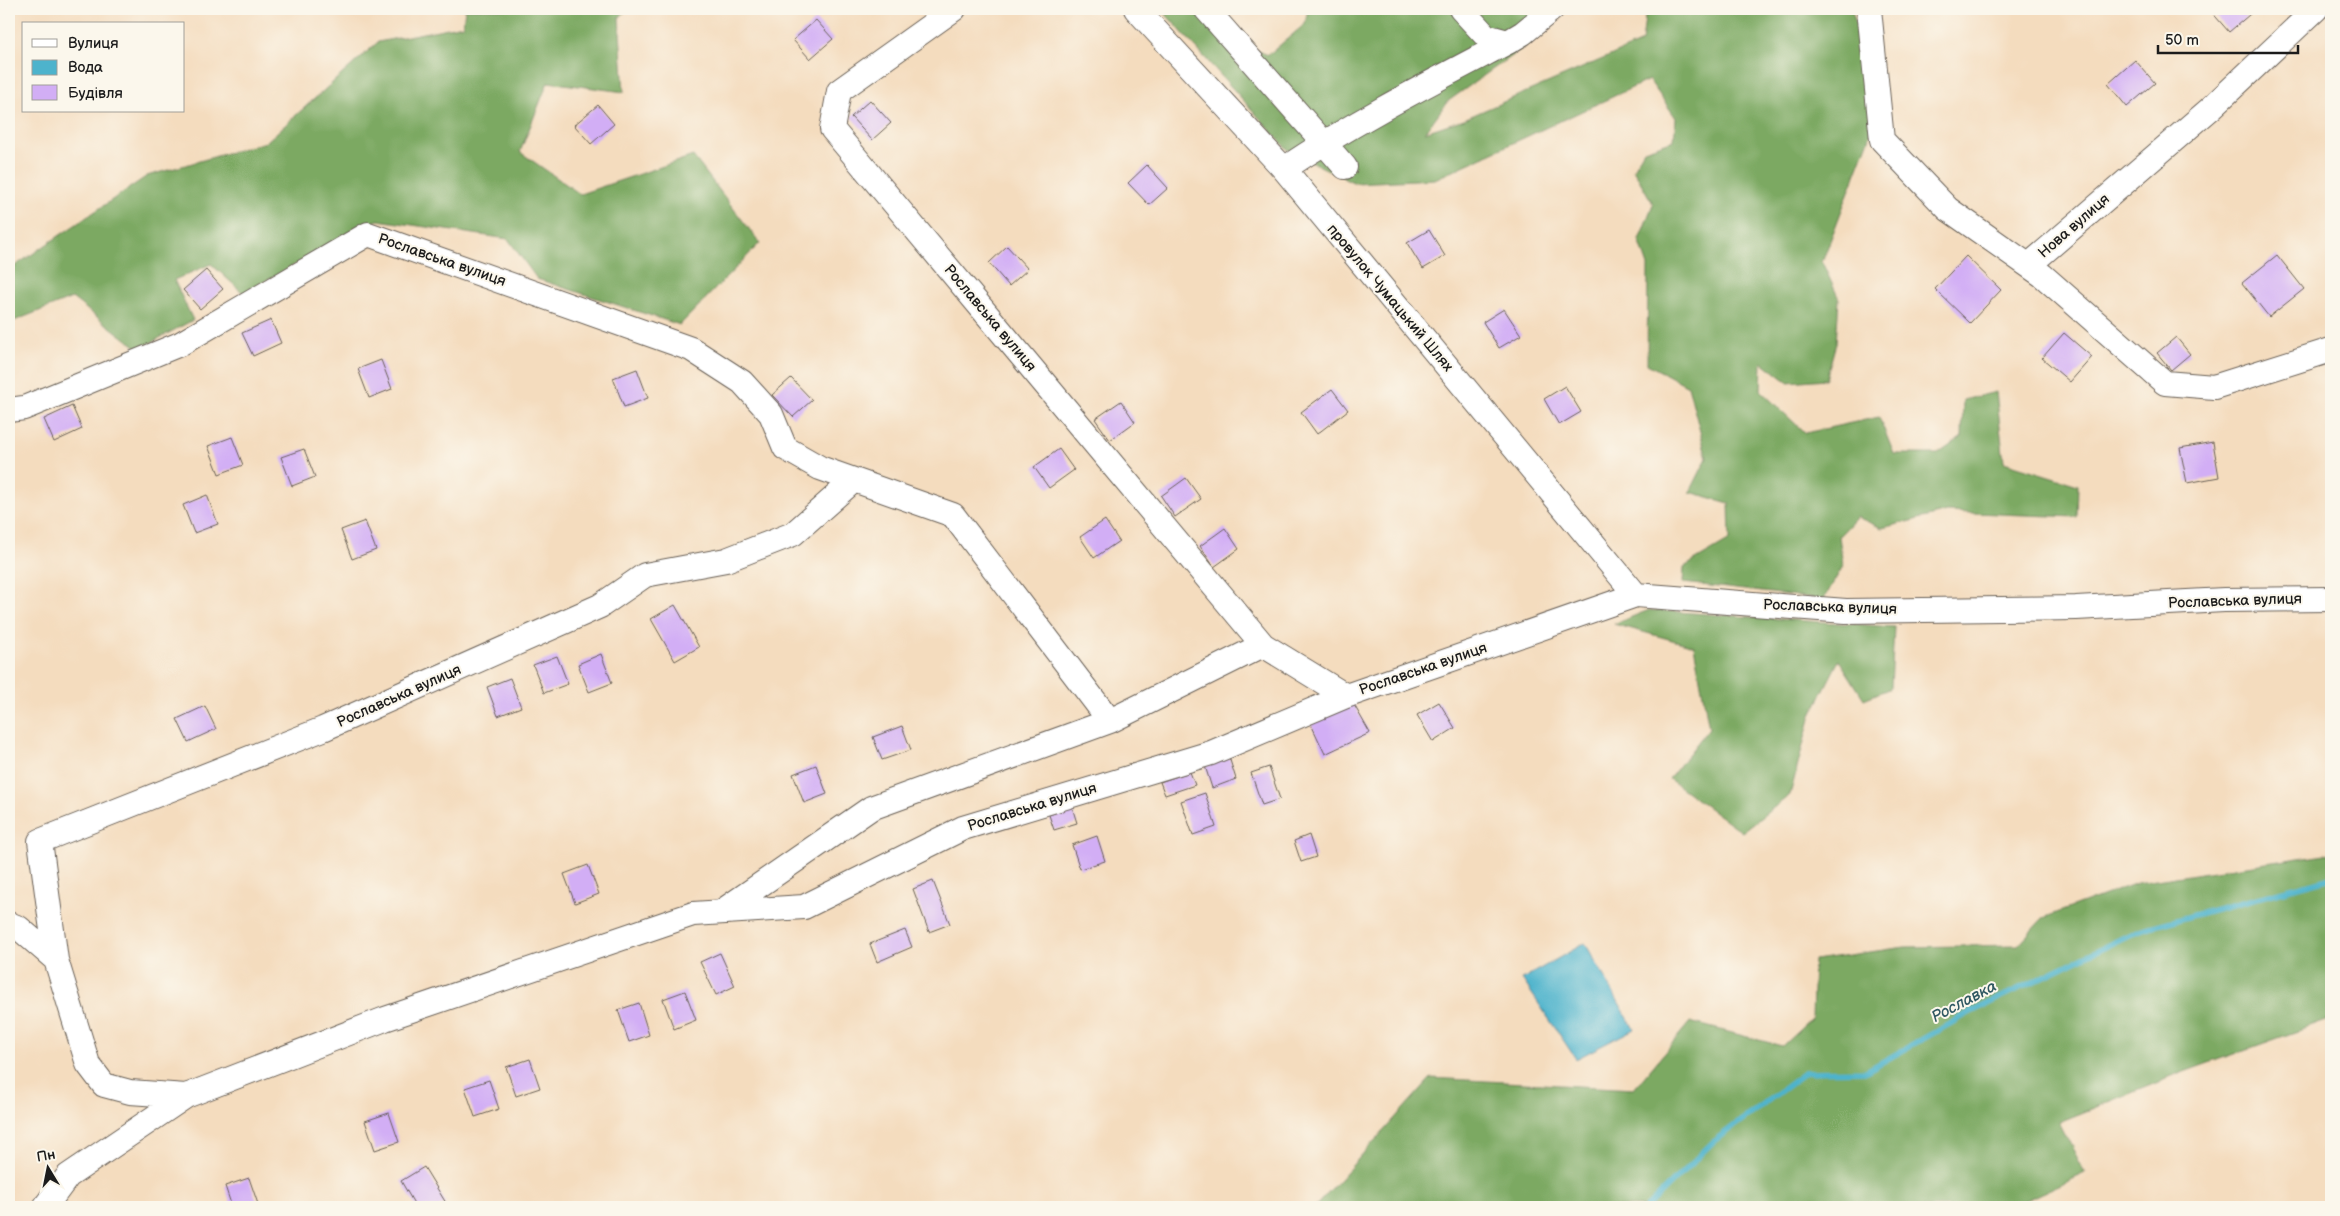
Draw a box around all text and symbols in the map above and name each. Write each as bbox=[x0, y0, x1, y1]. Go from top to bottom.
legend bbox=[22, 22, 185, 112]
scale bar bbox=[2158, 22, 2298, 54]
text: 50 m bbox=[2165, 31, 2199, 50]
text: Вулиця bbox=[68, 34, 119, 53]
text: Вода bbox=[68, 58, 103, 77]
text: Будівля bbox=[68, 84, 123, 103]
street label: Нова вулиця bbox=[2034, 190, 2114, 262]
street label: провулок Чумацький Шлях bbox=[1323, 220, 1458, 376]
street label: Рославська вулиця bbox=[375, 229, 509, 291]
street label: Рославська вулиця bbox=[940, 261, 1040, 375]
street label: Рославська вулиця bbox=[2168, 589, 2302, 613]
street label: Рославська вулиця bbox=[1763, 595, 1897, 619]
street label: Рославська вулиця bbox=[1356, 638, 1490, 700]
street label: Рославська вулиця bbox=[334, 660, 464, 732]
street label: Рославська вулиця bbox=[965, 778, 1099, 836]
water label: Рославка bbox=[1928, 977, 2000, 1027]
north arrow bbox=[22, 1144, 72, 1194]
text: Пн bbox=[35, 1146, 56, 1166]

